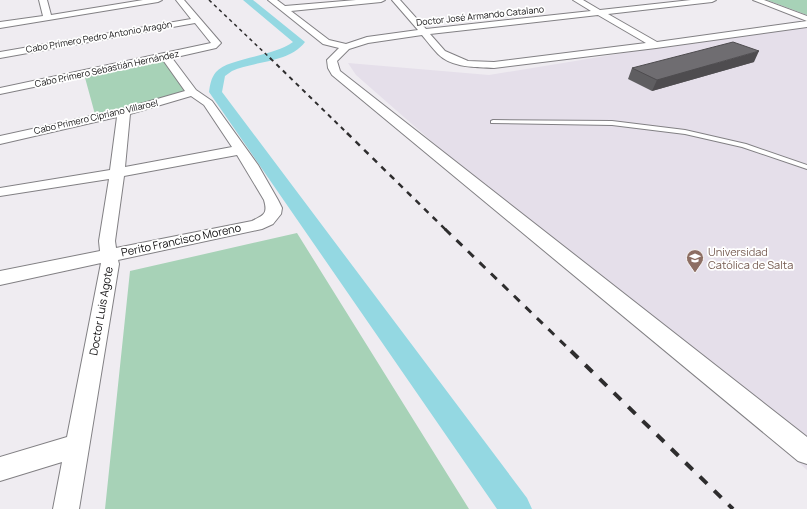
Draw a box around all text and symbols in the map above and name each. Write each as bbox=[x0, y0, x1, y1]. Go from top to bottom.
street label: Doctor José Armando Catalano bbox=[415, 2, 545, 29]
street label: Cabo Primero Pedro Antonio Aragón bbox=[25, 17, 173, 56]
street label: Cabo Primero Sebastián Hernández bbox=[34, 47, 180, 90]
street label: Cabo Primero Cipriano Villaroel bbox=[33, 96, 159, 137]
street label: Perito Francisco Moreno bbox=[120, 219, 243, 260]
place label: Universidad Católica de Salta bbox=[708, 244, 793, 272]
school or university icon: Universidad Católica de Salta bbox=[685, 248, 705, 273]
street label: Doctor Luis Agote bbox=[85, 265, 116, 357]

